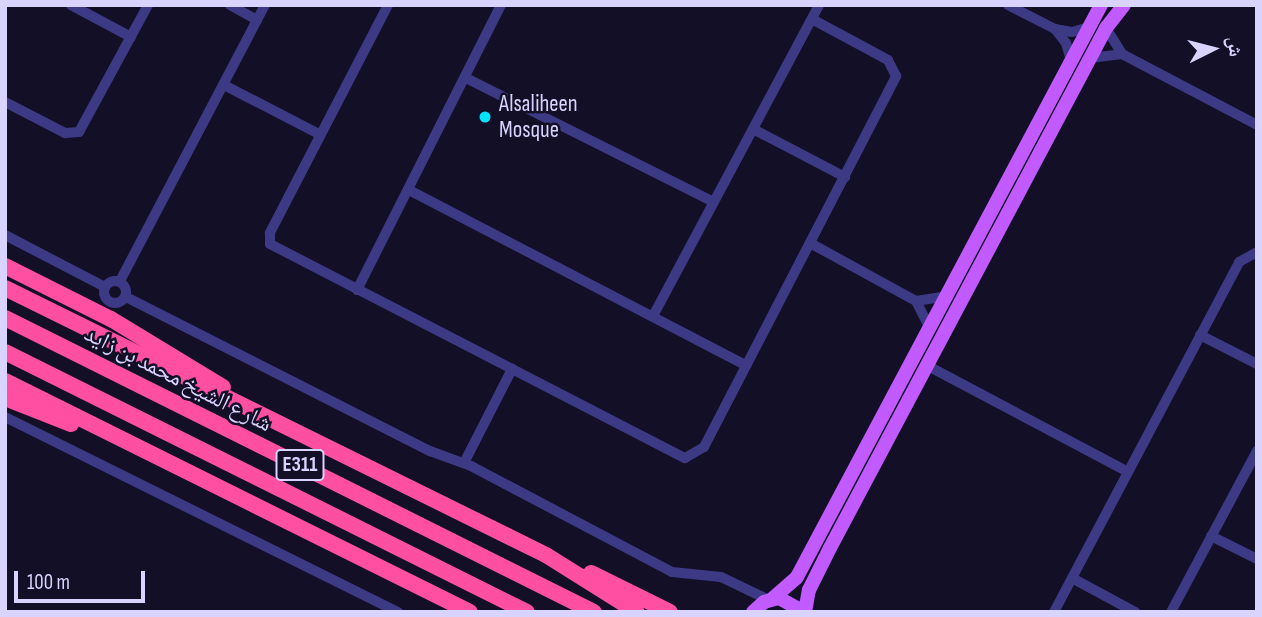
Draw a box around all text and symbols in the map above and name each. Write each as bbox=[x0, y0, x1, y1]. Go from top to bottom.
north arrow bbox=[1178, 14, 1248, 84]
text: ش bbox=[1222, 36, 1247, 58]
place label: Alsaliheen Mosque bbox=[499, 90, 578, 144]
marker: Alsaliheen Mosque bbox=[477, 109, 493, 125]
street label: شارع الشيخ محمد بن زايد bbox=[80, 320, 276, 438]
road number: E311 bbox=[276, 448, 324, 482]
scale bar bbox=[18, 558, 149, 602]
text: 100 m bbox=[27, 570, 70, 595]

